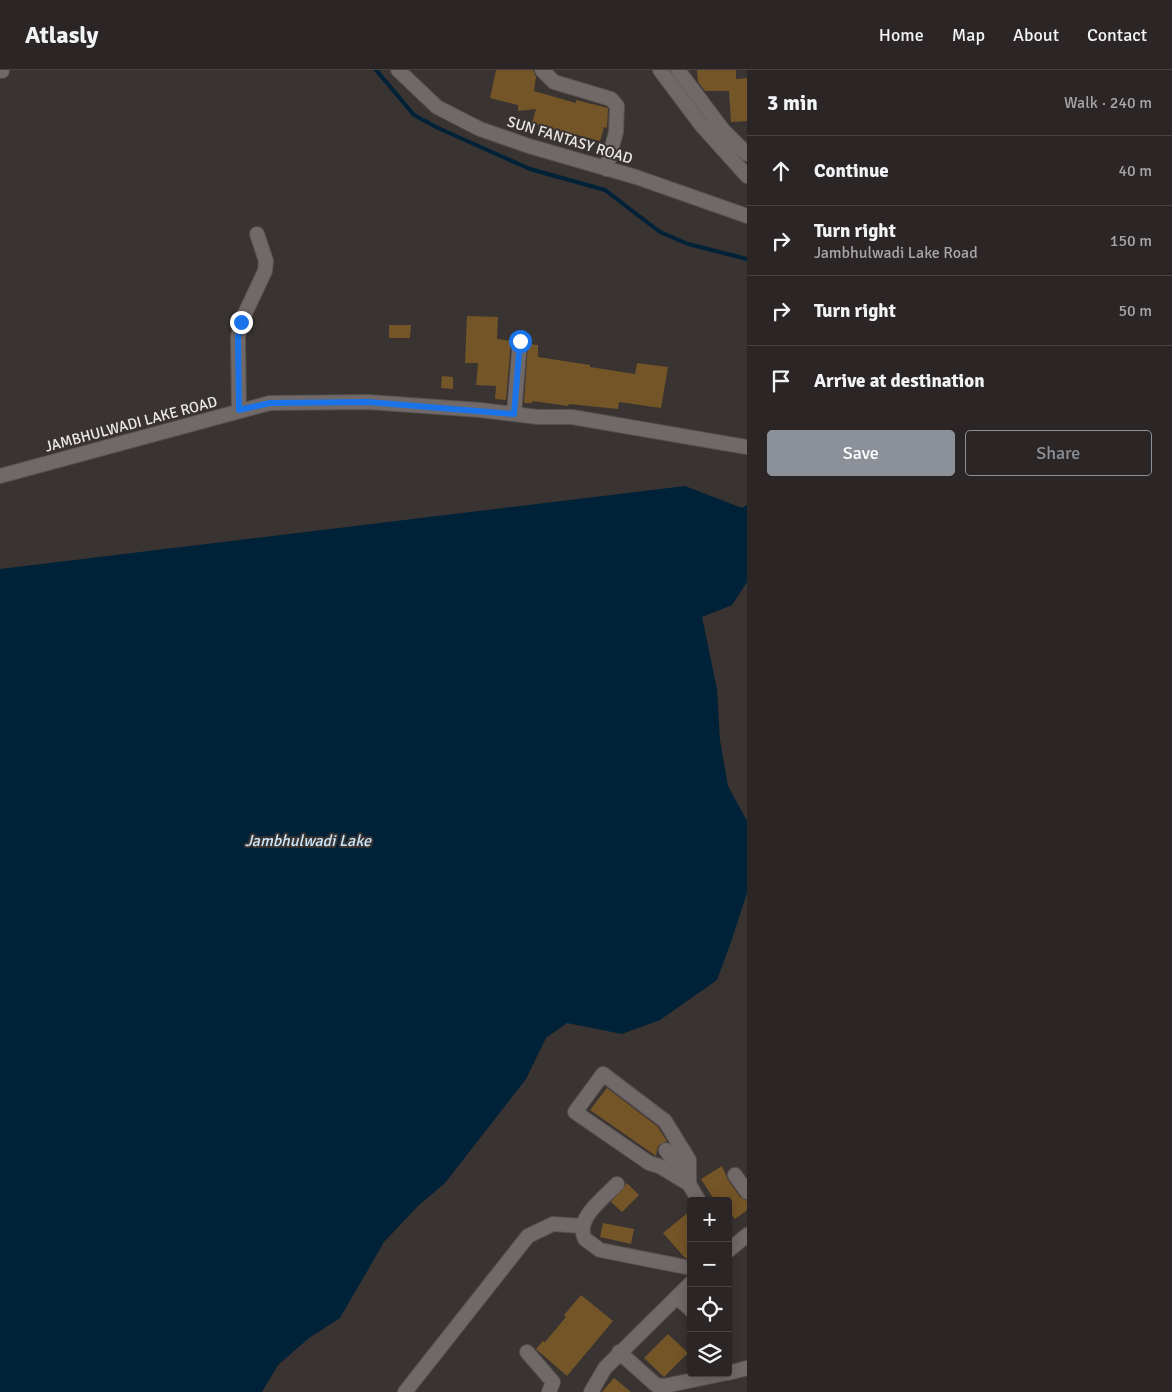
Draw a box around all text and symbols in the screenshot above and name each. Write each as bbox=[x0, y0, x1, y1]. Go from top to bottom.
text: Atlasly bbox=[25, 20, 98, 50]
text: Home bbox=[879, 24, 924, 46]
text: Map bbox=[952, 24, 985, 46]
text: About bbox=[1013, 24, 1059, 46]
text: Contact bbox=[1087, 24, 1147, 46]
text: 3 min bbox=[767, 90, 818, 116]
text: Walk · 240 m bbox=[1064, 93, 1152, 113]
street label: SUN FANTASY ROAD bbox=[505, 112, 635, 168]
icon: ahead bbox=[767, 157, 795, 185]
text: Continue bbox=[814, 159, 889, 183]
text: 40 m bbox=[1118, 161, 1152, 181]
text: Turn right bbox=[814, 219, 896, 243]
icon: right bbox=[767, 227, 795, 255]
text: 150 m bbox=[1110, 231, 1152, 251]
text: Jambhulwadi Lake Road bbox=[814, 243, 978, 263]
icon: right bbox=[767, 297, 795, 325]
text: Turn right bbox=[814, 299, 896, 323]
text: 50 m bbox=[1118, 301, 1152, 321]
route end bbox=[230, 311, 253, 334]
route start bbox=[509, 330, 532, 353]
icon: arrive bbox=[767, 367, 795, 395]
text: Arrive at destination bbox=[814, 369, 985, 393]
street label: JAMBHULWADI LAKE ROAD bbox=[43, 392, 219, 456]
button: Save bbox=[767, 430, 955, 476]
button: Share bbox=[965, 430, 1152, 476]
water label: Jambhulwadi Lake bbox=[245, 831, 372, 851]
map controls bbox=[687, 1197, 732, 1377]
button: + bbox=[687, 1197, 732, 1242]
button: − bbox=[687, 1242, 732, 1287]
button: locate bbox=[687, 1287, 732, 1332]
button: layers bbox=[687, 1332, 732, 1377]

